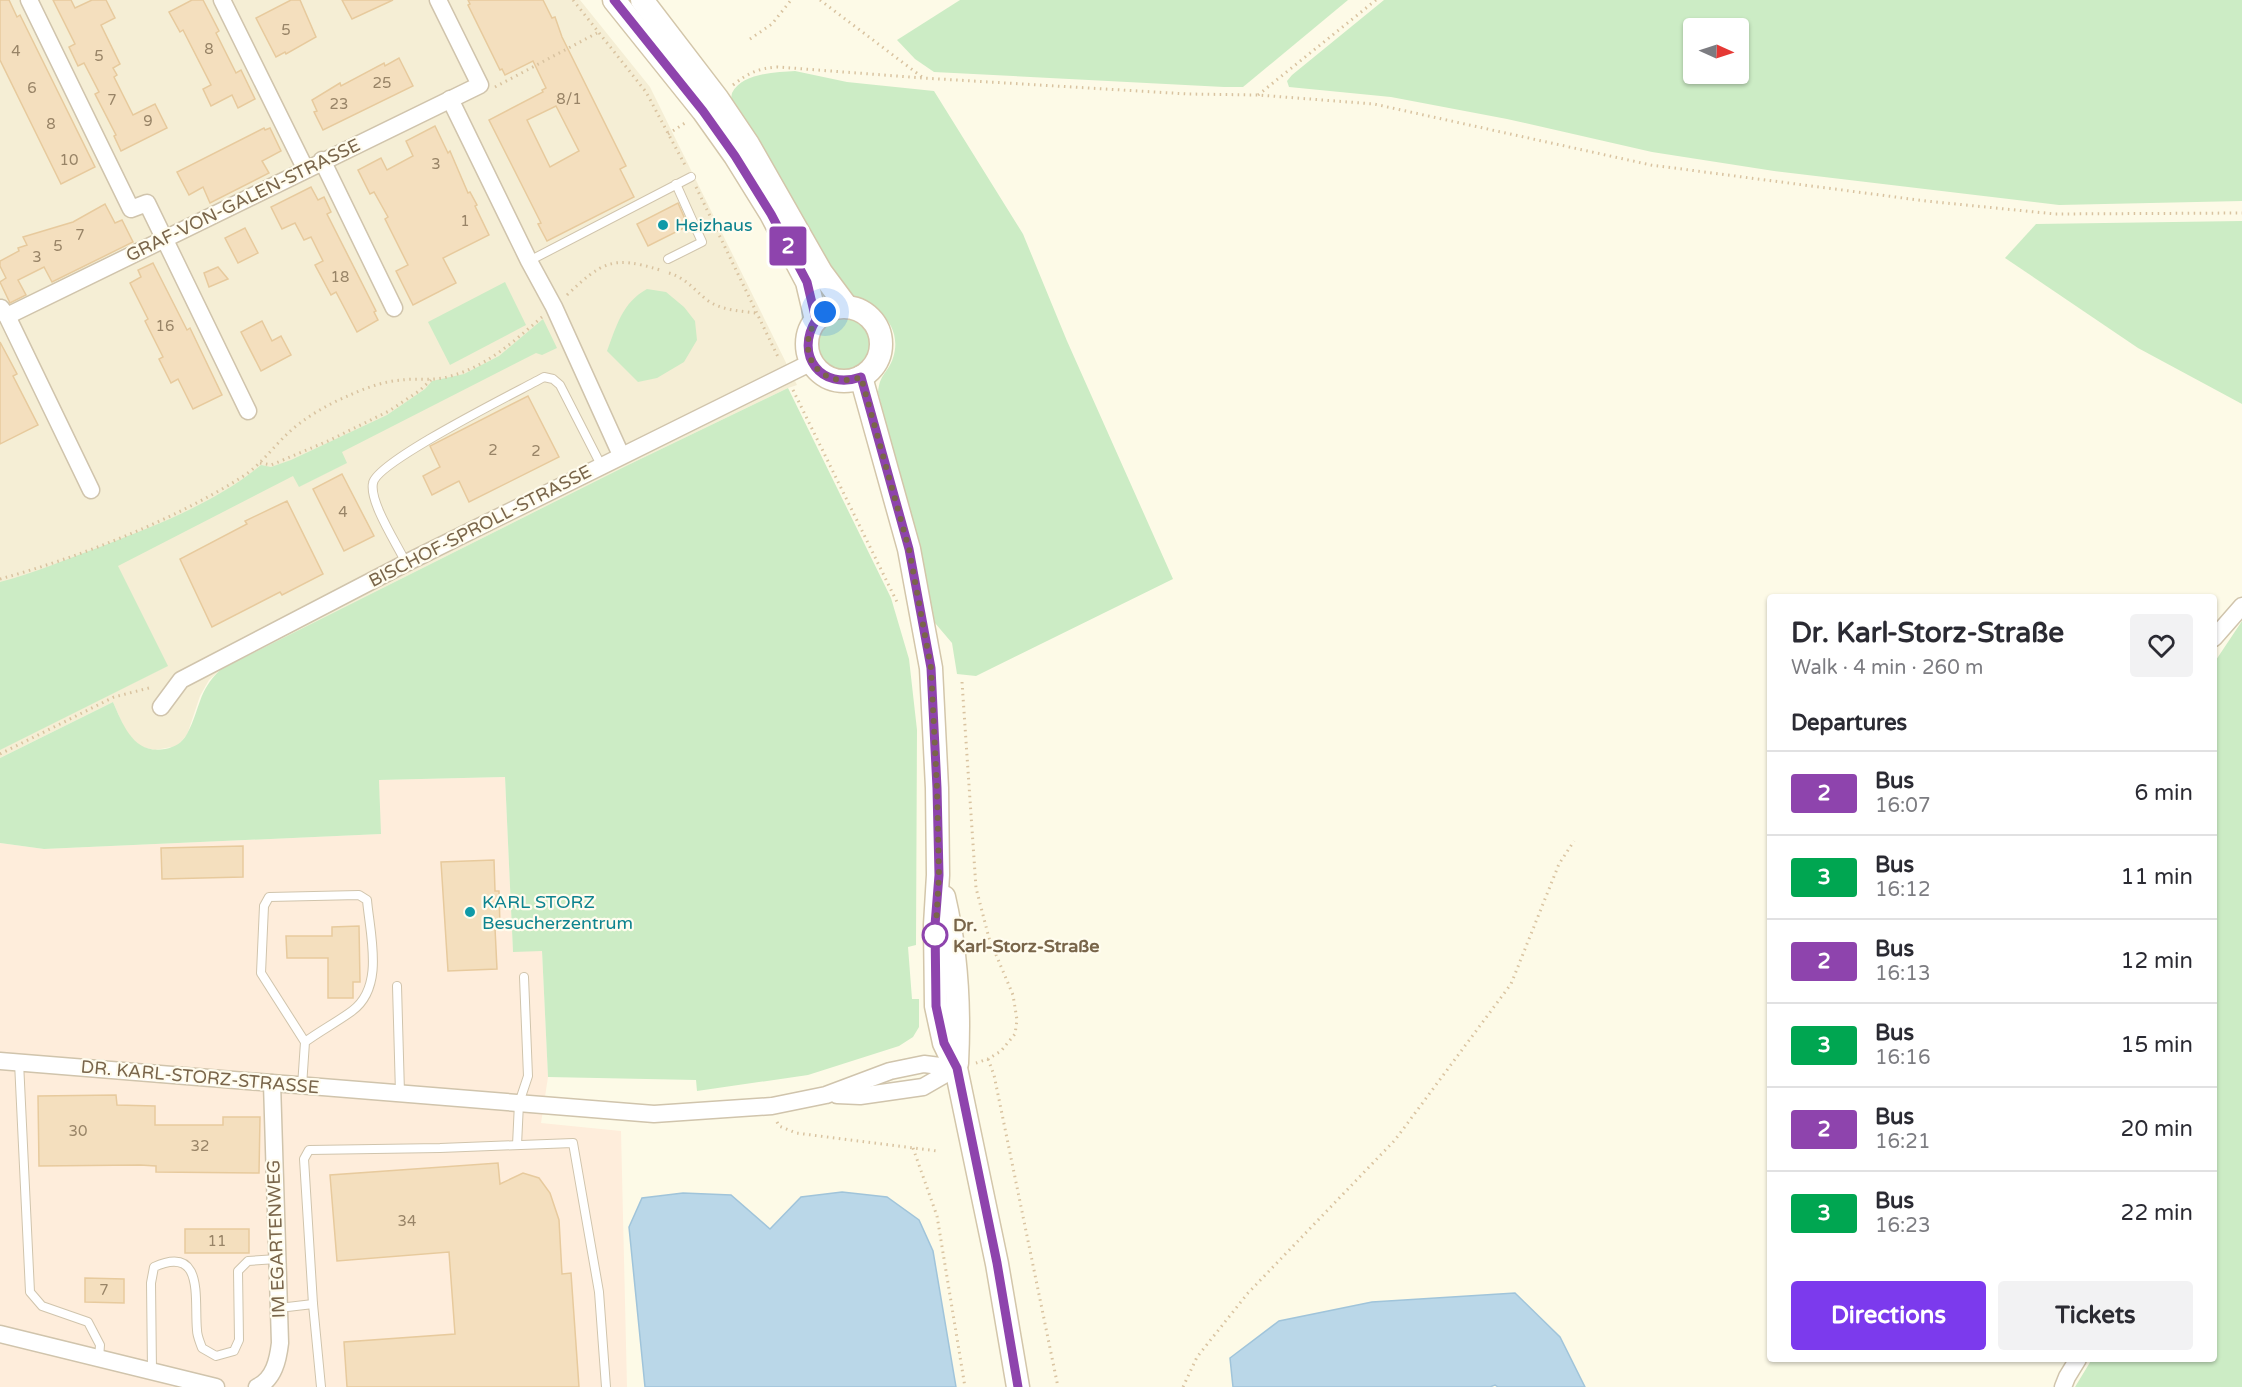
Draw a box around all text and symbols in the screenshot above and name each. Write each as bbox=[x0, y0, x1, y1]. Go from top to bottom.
north arrow bbox=[1683, 18, 1749, 84]
map controls bbox=[1683, 18, 1749, 84]
house number: 5 bbox=[281, 21, 291, 39]
house number: 8 bbox=[204, 40, 214, 58]
house number: 4 bbox=[11, 42, 21, 60]
house number: 5 bbox=[94, 47, 104, 65]
house number: 25 bbox=[373, 74, 391, 92]
house number: 6 bbox=[27, 79, 37, 97]
house number: 8/1 bbox=[556, 90, 582, 108]
house number: 7 bbox=[107, 91, 117, 109]
house number: 23 bbox=[330, 95, 348, 113]
house number: 9 bbox=[143, 112, 153, 130]
house number: 8 bbox=[46, 115, 56, 133]
street label: GRAF-VON-GALEN-STRASSE bbox=[122, 134, 364, 266]
house number: 10 bbox=[60, 151, 78, 169]
house number: 3 bbox=[431, 155, 441, 173]
house number: 1 bbox=[460, 212, 470, 230]
place label: Heizhaus bbox=[675, 214, 753, 236]
marker: Heizhaus bbox=[656, 218, 670, 232]
house number: 7 bbox=[75, 226, 85, 244]
line badge: 2 bbox=[768, 226, 808, 266]
text: 2 bbox=[781, 234, 795, 259]
house number: 5 bbox=[53, 237, 63, 255]
house number: 3 bbox=[32, 248, 42, 266]
house number: 18 bbox=[331, 268, 349, 286]
your location bbox=[810, 297, 840, 327]
house number: 16 bbox=[156, 317, 174, 335]
house number: 2 bbox=[488, 441, 498, 459]
house number: 2 bbox=[531, 442, 541, 460]
street label: BISCHOF-SPROLL-STRASSE bbox=[365, 460, 595, 592]
house number: 4 bbox=[338, 503, 348, 521]
button: heart bbox=[2130, 614, 2193, 677]
text: Dr. Karl-Storz-Straße bbox=[1791, 616, 2064, 650]
text: Walk · 4 min · 260 m bbox=[1791, 656, 1983, 680]
text: Departures bbox=[1791, 710, 1907, 736]
text: Bus bbox=[1875, 768, 1914, 794]
text: 6 min bbox=[2134, 780, 2193, 806]
text: 2 bbox=[1817, 781, 1831, 806]
text: 16:07 bbox=[1875, 794, 1930, 818]
text: Bus bbox=[1875, 852, 1914, 878]
text: 11 min bbox=[2121, 864, 2193, 890]
text: 3 bbox=[1817, 865, 1831, 890]
text: 16:12 bbox=[1875, 878, 1930, 902]
place label: KARL STORZ Besucherzentrum bbox=[482, 891, 633, 934]
marker: KARL STORZ Besucherzentrum bbox=[463, 905, 477, 919]
place label: Dr. Karl-Storz-Straße bbox=[953, 914, 1099, 957]
marker: Dr. Karl-Storz-Straße bbox=[922, 922, 948, 948]
text: Bus bbox=[1875, 936, 1914, 962]
text: 12 min bbox=[2121, 948, 2193, 974]
text: 2 bbox=[1817, 949, 1831, 974]
text: 16:13 bbox=[1875, 962, 1930, 986]
text: Bus bbox=[1875, 1020, 1914, 1046]
text: 15 min bbox=[2121, 1032, 2193, 1058]
text: 3 bbox=[1817, 1033, 1831, 1058]
text: 16:16 bbox=[1875, 1046, 1930, 1070]
street label: DR. KARL-STORZ-STRASSE bbox=[80, 1056, 320, 1098]
text: Bus bbox=[1875, 1104, 1914, 1130]
text: 20 min bbox=[2121, 1116, 2193, 1142]
text: 2 bbox=[1817, 1117, 1831, 1142]
house number: 30 bbox=[69, 1122, 87, 1140]
text: 16:21 bbox=[1875, 1130, 1930, 1154]
house number: 32 bbox=[191, 1137, 209, 1155]
street label: IM EGARTENWEG bbox=[262, 1159, 290, 1319]
text: Bus bbox=[1875, 1188, 1914, 1214]
text: 22 min bbox=[2121, 1200, 2193, 1226]
text: 3 bbox=[1817, 1201, 1831, 1226]
house number: 34 bbox=[398, 1212, 416, 1230]
text: 16:23 bbox=[1875, 1214, 1930, 1238]
house number: 11 bbox=[208, 1232, 226, 1250]
house number: 7 bbox=[99, 1281, 109, 1299]
button: Directions bbox=[1791, 1281, 1986, 1350]
button: Tickets bbox=[1998, 1281, 2193, 1350]

